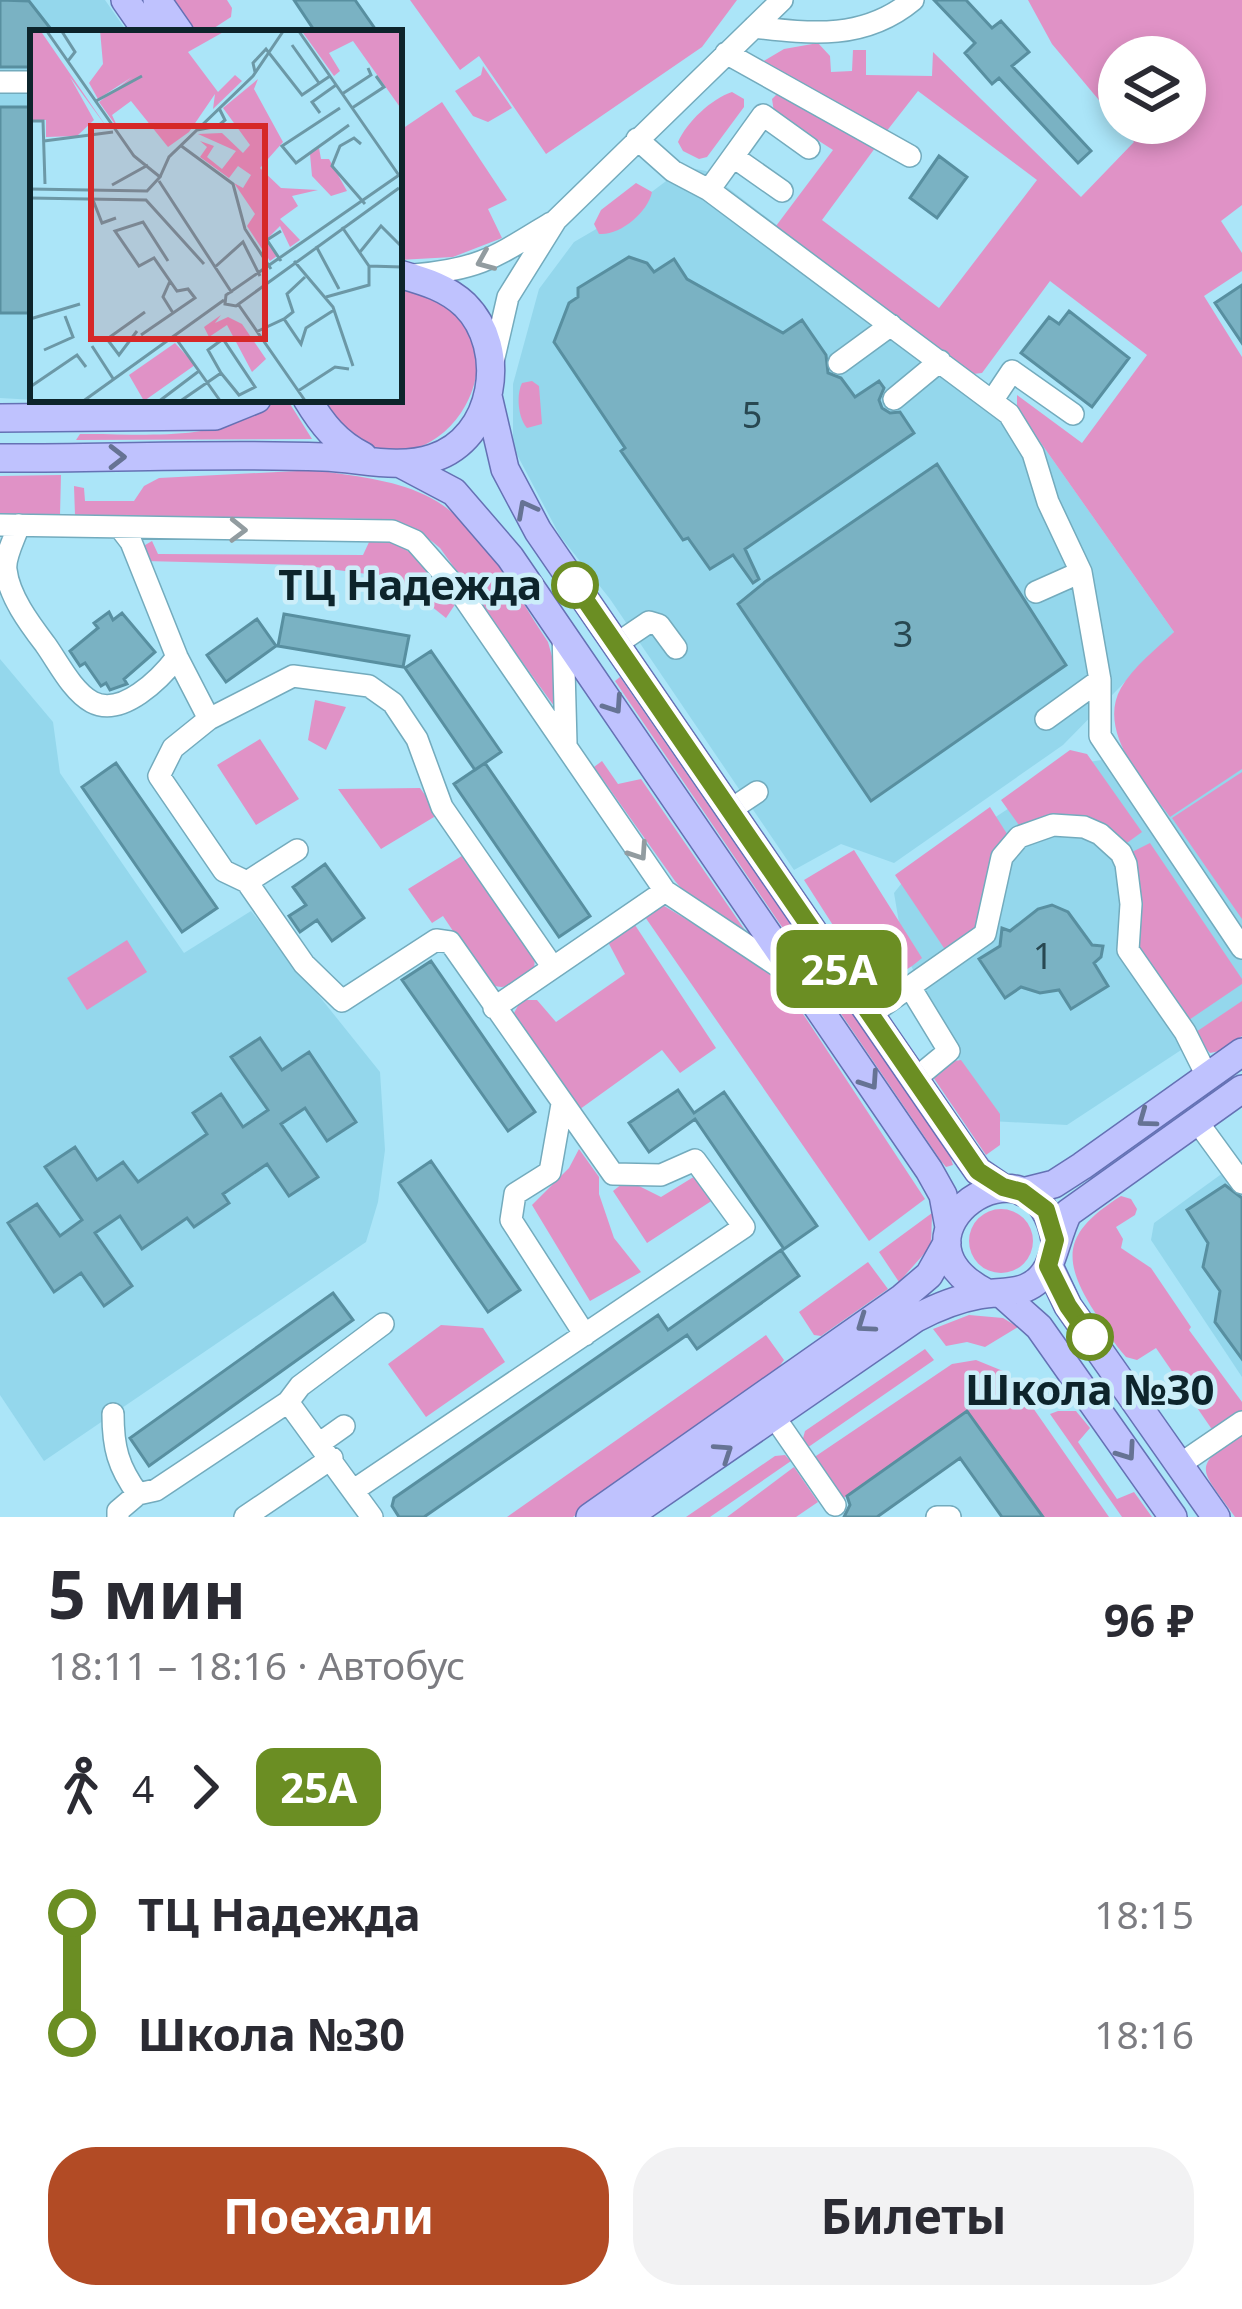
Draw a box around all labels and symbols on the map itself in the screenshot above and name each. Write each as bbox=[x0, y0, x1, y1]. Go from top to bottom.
inset map bbox=[30, 30, 402, 402]
one-way arrow bbox=[476, 247, 497, 271]
house number: 5 bbox=[742, 390, 762, 439]
one-way arrow bbox=[109, 444, 127, 470]
one-way arrow bbox=[518, 500, 541, 522]
one-way arrow bbox=[230, 517, 248, 543]
place label: ТЦ Надежда bbox=[278, 555, 542, 612]
marker: ТЦ Надежда bbox=[553, 563, 597, 607]
house number: 3 bbox=[893, 609, 913, 658]
one-way arrow bbox=[600, 691, 622, 713]
one-way arrow bbox=[625, 838, 647, 860]
line badge: 25А bbox=[770, 930, 908, 1008]
house number: 1 bbox=[1033, 931, 1053, 980]
one-way arrow bbox=[855, 1068, 877, 1090]
one-way arrow bbox=[1137, 1105, 1159, 1127]
one-way arrow bbox=[856, 1310, 878, 1332]
marker: Школа №30 bbox=[1068, 1315, 1112, 1359]
place label: Школа №30 bbox=[965, 1360, 1215, 1417]
one-way arrow bbox=[1113, 1439, 1135, 1461]
one-way arrow bbox=[711, 1444, 733, 1466]

